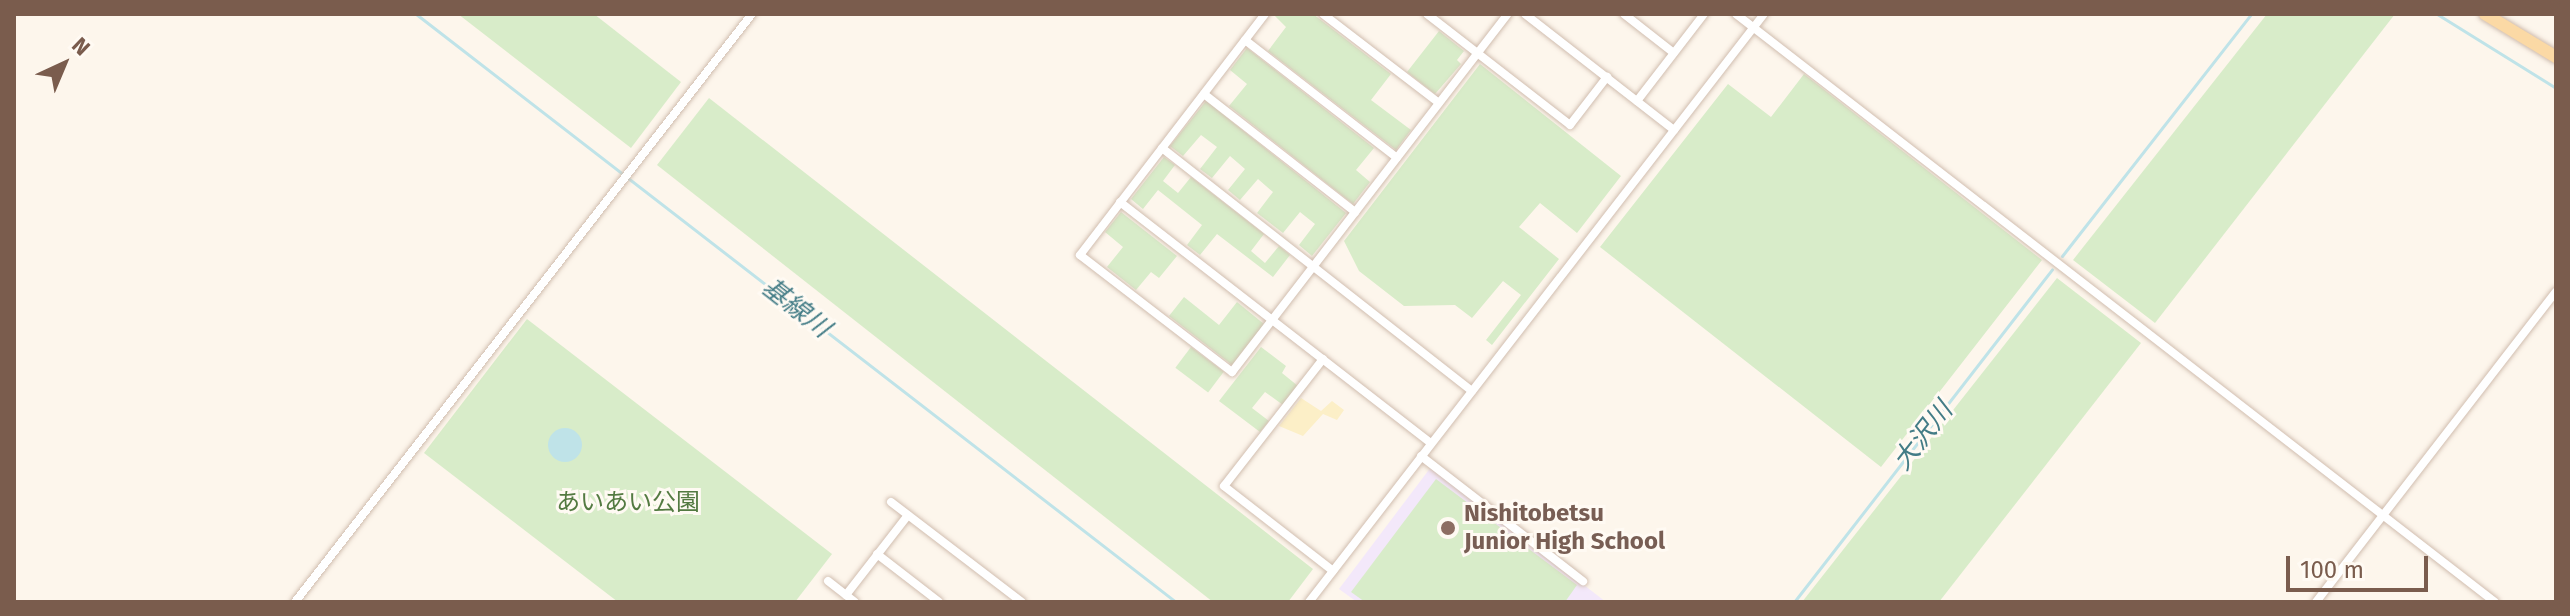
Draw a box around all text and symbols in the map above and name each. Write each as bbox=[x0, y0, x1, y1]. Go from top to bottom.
north arrow bbox=[24, 24, 104, 104]
text: N bbox=[66, 32, 96, 61]
water label: 基線川 bbox=[756, 272, 836, 344]
water label: 大沢川 bbox=[1887, 396, 1959, 476]
park label: あいあい公園 bbox=[556, 489, 700, 517]
place label: Nishitobetsu Junior High School bbox=[1464, 500, 1665, 556]
marker: Nishitobetsu Junior High School bbox=[1439, 519, 1457, 537]
scale bar bbox=[2290, 540, 2432, 590]
text: 100 m bbox=[2300, 556, 2364, 584]

